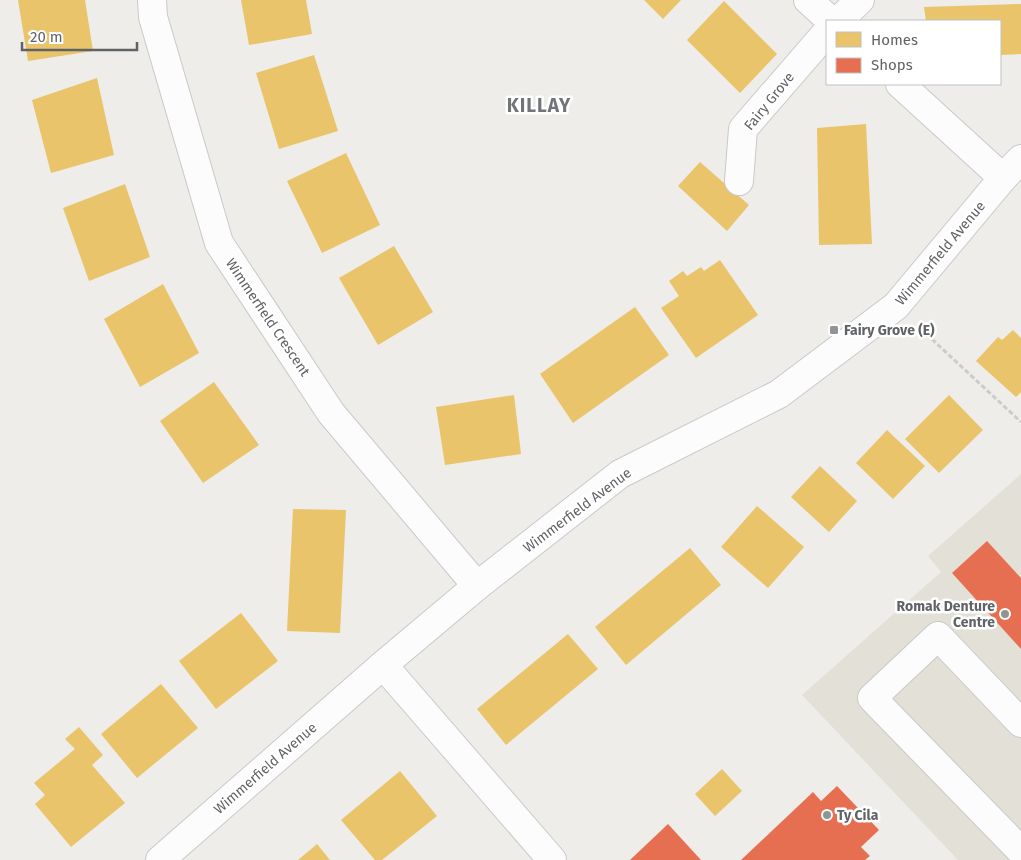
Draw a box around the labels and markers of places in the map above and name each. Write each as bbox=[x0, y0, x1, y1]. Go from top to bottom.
place label: Fairy Grove (E) bbox=[844, 322, 935, 339]
marker: Fairy Grove (E) bbox=[828, 324, 840, 336]
place label: Romak Denture Centre bbox=[897, 598, 995, 631]
marker: Romak Denture Centre bbox=[999, 608, 1011, 620]
place label: Ty Cila bbox=[837, 807, 879, 824]
marker: Ty Cila bbox=[821, 809, 833, 821]

